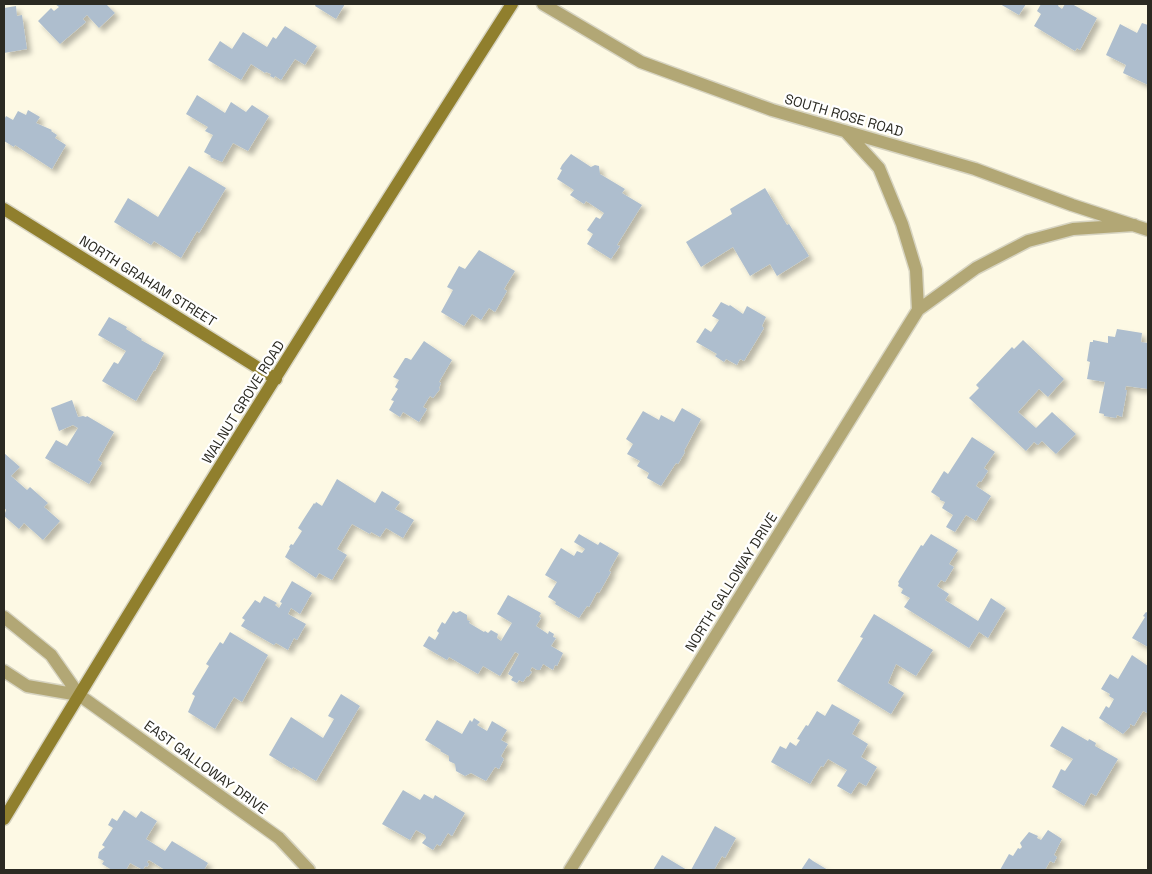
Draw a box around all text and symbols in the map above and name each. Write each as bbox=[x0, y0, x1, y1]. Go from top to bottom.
street label: SOUTH ROSE ROAD bbox=[783, 89, 905, 141]
street label: NORTH GRAHAM STREET bbox=[76, 231, 220, 331]
street label: WALNUT GROVE ROAD bbox=[198, 337, 288, 467]
street label: NORTH GALLOWAY DRIVE bbox=[681, 509, 781, 655]
street label: EAST GALLOWAY DRIVE bbox=[141, 716, 271, 818]

